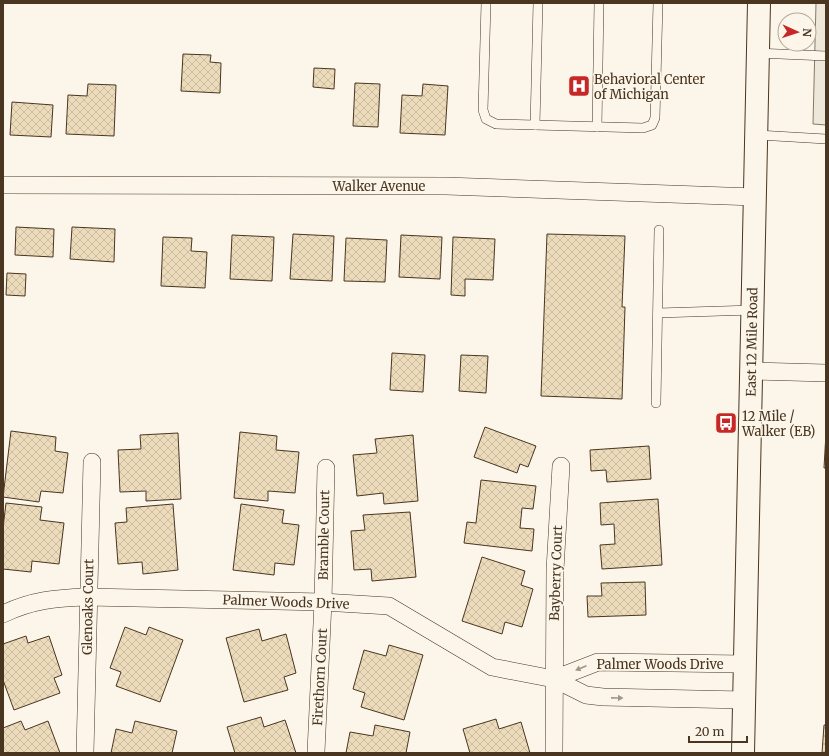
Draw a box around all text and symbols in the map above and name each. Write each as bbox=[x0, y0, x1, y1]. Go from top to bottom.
north arrow bbox=[777, 12, 817, 52]
text: N bbox=[800, 28, 814, 38]
place label: Behavioral Center of Michigan bbox=[594, 71, 705, 103]
hospital icon: Behavioral Center of Michigan bbox=[566, 73, 592, 99]
street label: Walker Avenue bbox=[332, 178, 426, 195]
street label: East 12 Mile Road bbox=[743, 287, 761, 397]
place label: 12 Mile / Walker (EB) bbox=[741, 408, 815, 440]
bus stop icon: 12 Mile / Walker (EB) bbox=[713, 410, 739, 436]
street label: Bramble Court bbox=[315, 490, 333, 580]
street label: Bayberry Court bbox=[546, 525, 566, 621]
street label: Glenoaks Court bbox=[79, 559, 97, 655]
street label: Palmer Woods Drive bbox=[222, 591, 350, 613]
street label: Firethorn Court bbox=[309, 628, 331, 726]
street label: Palmer Woods Drive bbox=[596, 656, 724, 673]
one-way arrow bbox=[575, 665, 587, 671]
one-way arrow bbox=[611, 695, 624, 701]
scale bar bbox=[689, 718, 747, 744]
text: 20 m bbox=[695, 724, 724, 739]

